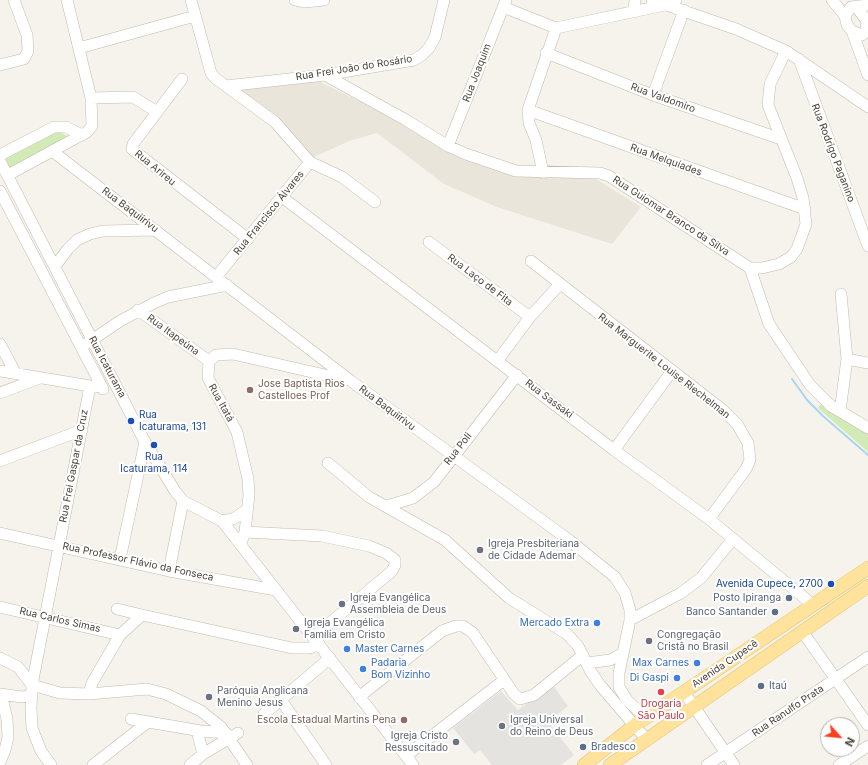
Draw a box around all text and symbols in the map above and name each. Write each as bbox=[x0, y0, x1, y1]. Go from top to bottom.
street label: Rua Joaquim bbox=[460, 42, 494, 104]
street label: Rua Frei João do Rosário bbox=[295, 53, 413, 83]
street label: Rua Valdomiro bbox=[629, 81, 697, 115]
street label: Rua Rodrigo Paganino bbox=[809, 102, 857, 204]
street label: Rua Melquíades bbox=[629, 141, 703, 179]
street label: Rua Arireu bbox=[132, 148, 178, 188]
street label: Rua Francisco Álvares bbox=[231, 168, 307, 258]
street label: Rua Guiomar Branco da Silva bbox=[610, 174, 732, 258]
street label: Rua Baquiirivu bbox=[99, 185, 161, 235]
street label: Rua Laço de Fita bbox=[445, 252, 515, 308]
street label: Rua Marguerite Louise Riechelman bbox=[596, 311, 732, 421]
street label: Rua Itapeúna bbox=[144, 312, 202, 358]
street label: Rua Icaturama bbox=[86, 334, 128, 400]
street label: Rua Sassaki bbox=[523, 377, 575, 421]
place label: Jose Baptista Rios Castelloes Prof bbox=[258, 378, 345, 402]
street label: Rua Itatá bbox=[206, 382, 236, 424]
street label: Rua Baquiirivu bbox=[356, 383, 418, 433]
marker: Jose Baptista Rios Castelloes Prof bbox=[245, 385, 255, 395]
street label: Rua Frei Gaspar da Cruz bbox=[57, 408, 91, 524]
place label: Rua Icaturama, 131 bbox=[139, 409, 206, 432]
marker: Rua Icaturama, 131 bbox=[126, 416, 136, 426]
street label: Rua Poli bbox=[442, 430, 474, 468]
marker: Rua Icaturama, 114 bbox=[149, 440, 159, 450]
place label: Rua Icaturama, 114 bbox=[120, 451, 188, 474]
place label: Igreja Presbiteriana de Cidade Ademar bbox=[488, 538, 579, 562]
street label: Rua Professor Flávio da Fonseca bbox=[61, 540, 215, 584]
marker: Igreja Presbiteriana de Cidade Ademar bbox=[475, 545, 485, 555]
place label: Avenida Cupece, 2700 bbox=[716, 578, 823, 590]
marker: Avenida Cupece, 2700 bbox=[826, 579, 836, 589]
place label: Igreja Evangélica Assembleia de Deus bbox=[350, 592, 446, 616]
place label: Posto Ipiranga bbox=[713, 592, 781, 604]
marker: Posto Ipiranga bbox=[784, 593, 794, 603]
marker: Igreja Evangélica Assembleia de Deus bbox=[337, 599, 347, 609]
street label: Rua Carlos Simas bbox=[18, 605, 102, 635]
place label: Banco Santander bbox=[686, 606, 767, 618]
marker: Banco Santander bbox=[770, 607, 780, 617]
place label: Igreja Evangélica Família em Cristo bbox=[304, 617, 385, 640]
place label: Mercado Extra bbox=[520, 617, 589, 629]
marker: Mercado Extra bbox=[592, 618, 602, 628]
marker: Igreja Evangélica Família em Cristo bbox=[291, 624, 301, 634]
place label: Congregação Cristã no Brasil bbox=[657, 629, 728, 652]
marker: Congregação Cristã no Brasil bbox=[644, 636, 654, 646]
street label: Avenida Cupecê bbox=[690, 637, 760, 691]
place label: Master Carnes bbox=[355, 643, 424, 655]
marker: Master Carnes bbox=[342, 644, 352, 654]
place label: Padaria Bom Vizinho bbox=[371, 657, 430, 680]
place label: Max Carnes bbox=[632, 657, 689, 669]
marker: Max Carnes bbox=[692, 658, 702, 668]
marker: Padaria Bom Vizinho bbox=[358, 664, 368, 674]
place label: Di Gaspi bbox=[630, 672, 669, 684]
marker: Di Gaspi bbox=[672, 673, 682, 683]
place label: Itaú bbox=[769, 680, 787, 692]
marker: Itaú bbox=[756, 681, 766, 691]
street label: Rua Ranulfo Prata bbox=[750, 683, 826, 739]
place label: Paróquia Anglicana Menino Jesus bbox=[217, 685, 308, 708]
marker: Drogaria São Paulo bbox=[656, 687, 666, 697]
marker: Paróquia Anglicana Menino Jesus bbox=[204, 692, 214, 702]
place label: Drogaria São Paulo bbox=[637, 698, 685, 722]
place label: Escola Estadual Martins Pena bbox=[257, 714, 396, 726]
place label: Igreja Universal do Reino de Deus bbox=[510, 714, 593, 738]
marker: Escola Estadual Martins Pena bbox=[399, 715, 409, 725]
north arrow bbox=[820, 717, 860, 757]
marker: Igreja Universal do Reino de Deus bbox=[497, 721, 507, 731]
place label: Igreja Cristo Ressuscitado bbox=[385, 730, 448, 754]
text: N bbox=[842, 735, 858, 749]
marker: Igreja Cristo Ressuscitado bbox=[451, 737, 461, 747]
place label: Bradesco bbox=[591, 741, 636, 753]
marker: Bradesco bbox=[578, 742, 588, 752]

